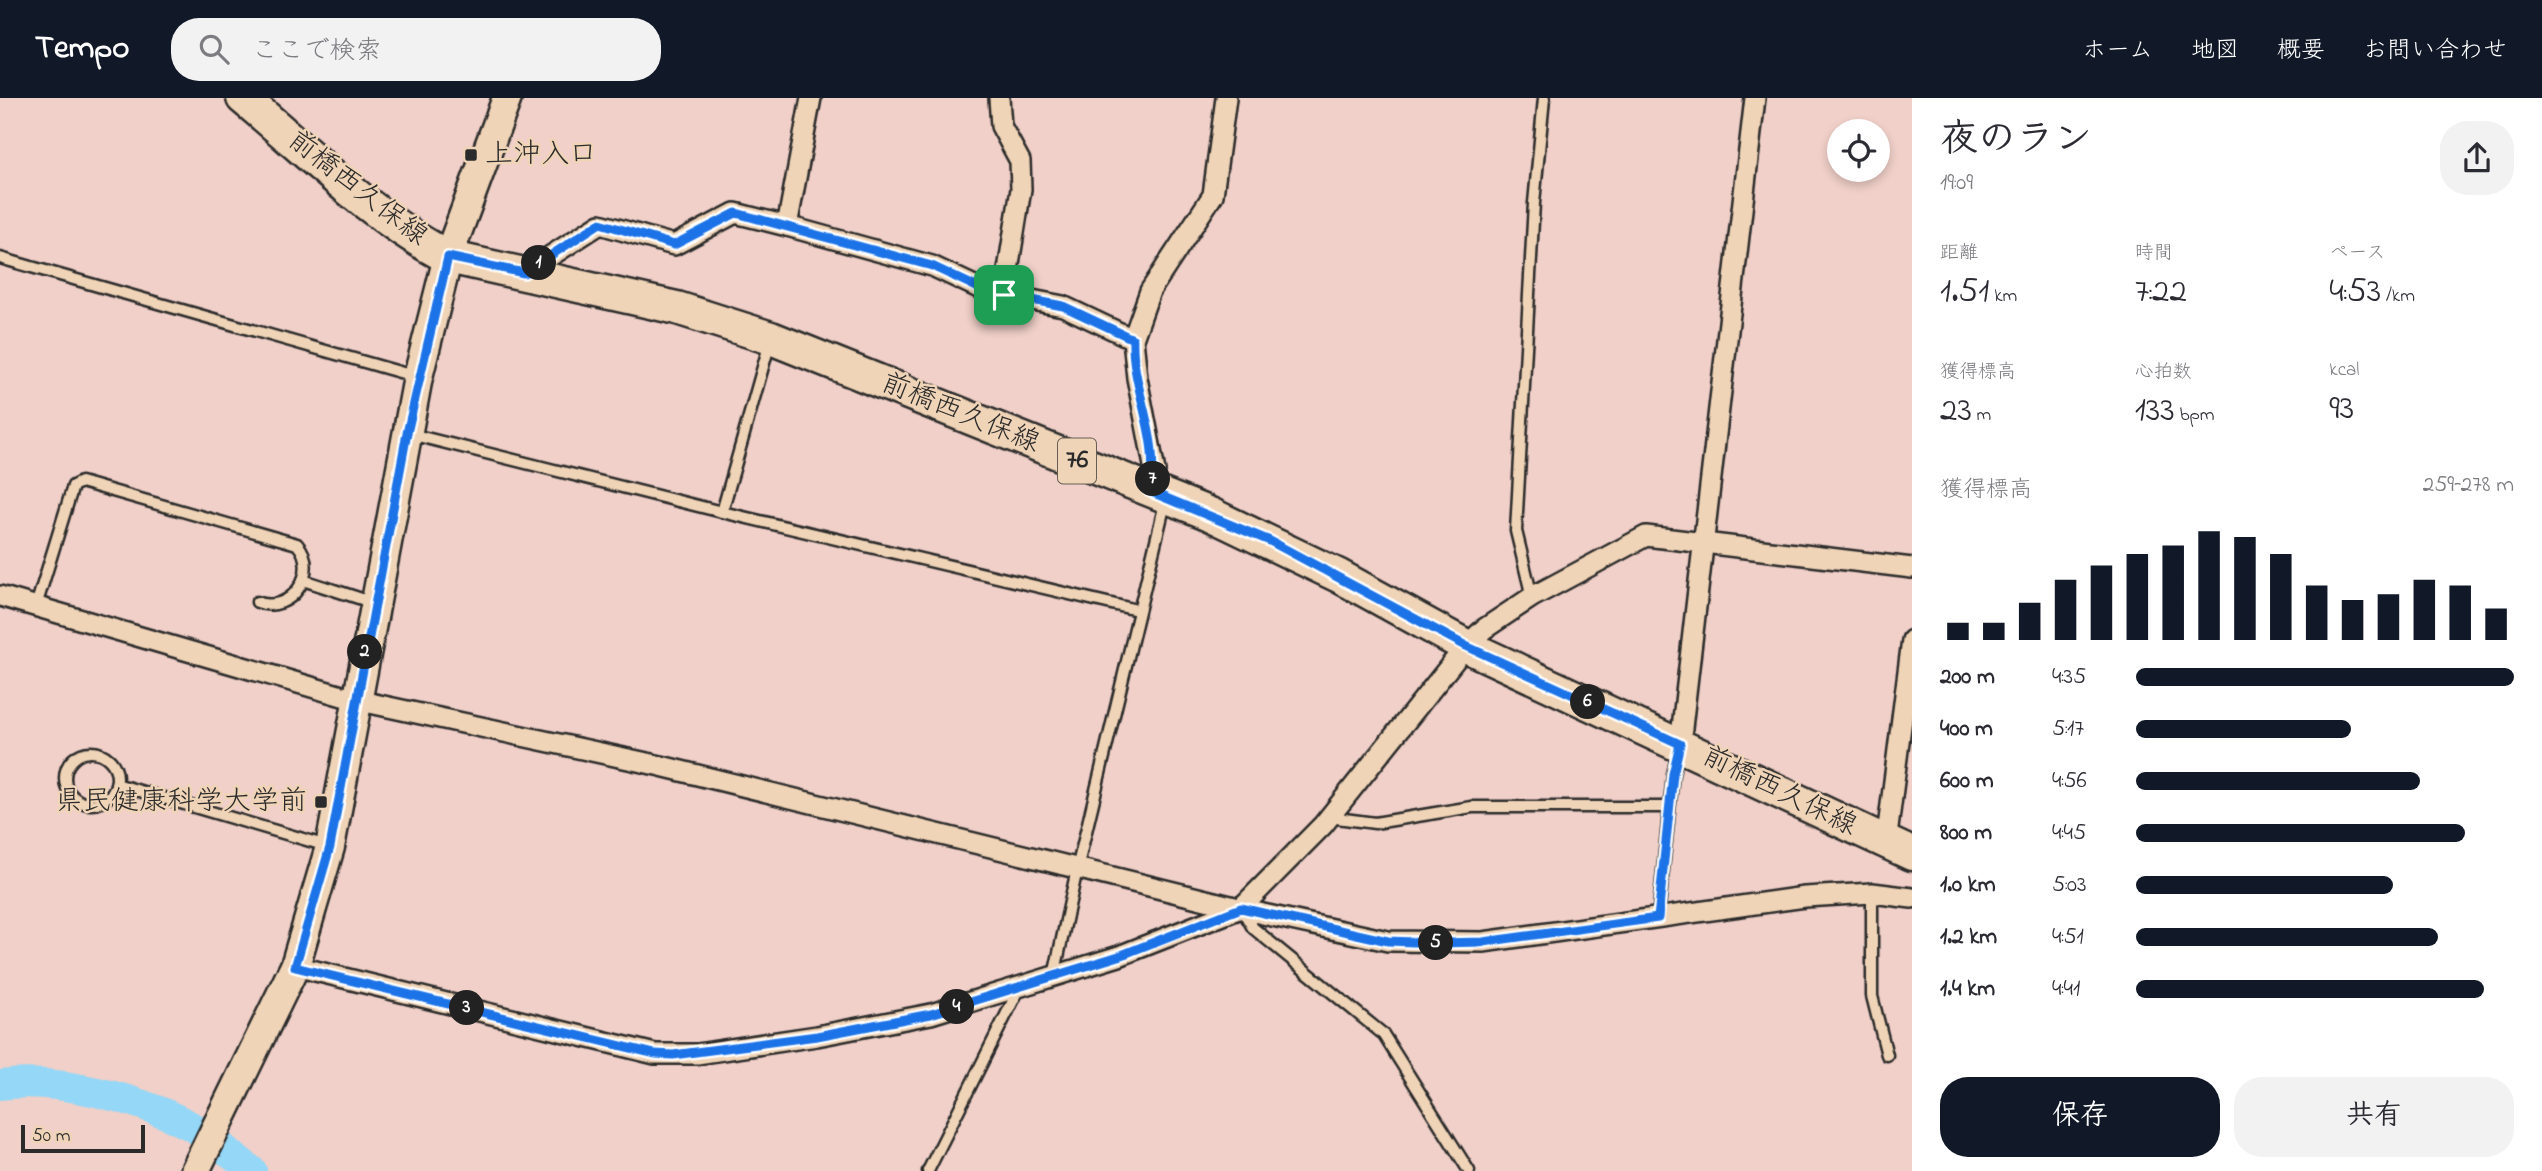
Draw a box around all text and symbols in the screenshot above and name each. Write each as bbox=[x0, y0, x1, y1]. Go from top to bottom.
search box bbox=[171, 18, 661, 81]
text: Tempo bbox=[35, 25, 129, 73]
icon: search bbox=[195, 30, 233, 68]
text: ここで検索 bbox=[251, 33, 381, 71]
text: ホーム bbox=[2082, 34, 2153, 69]
text: 地図 bbox=[2191, 34, 2239, 69]
text: 概要 bbox=[2277, 34, 2325, 69]
text: お問い合わせ bbox=[2363, 34, 2507, 69]
text: 夜のラン bbox=[1940, 113, 2092, 169]
map controls bbox=[1827, 119, 1890, 182]
button: locate bbox=[1827, 119, 1890, 182]
street label: 前橋西久保線 bbox=[278, 121, 436, 257]
button: share bbox=[2440, 121, 2514, 195]
place label: 上沖入口 bbox=[485, 135, 597, 176]
marker: 上沖入口 bbox=[463, 147, 479, 163]
text: 19:09 bbox=[1940, 167, 1973, 200]
text: 距離 bbox=[1940, 240, 1978, 267]
text: 時間 bbox=[2135, 240, 2173, 267]
text: ペース bbox=[2329, 240, 2385, 267]
pin: 1 bbox=[522, 246, 556, 280]
text: 1 bbox=[535, 249, 542, 276]
pin bbox=[974, 265, 1034, 325]
text: 1.51 bbox=[1940, 267, 1989, 318]
text: 7:22 bbox=[2135, 267, 2187, 318]
text: 4:53 bbox=[2329, 267, 2381, 318]
icon: arrive bbox=[985, 276, 1023, 314]
text: km bbox=[1989, 283, 2017, 310]
text: /km bbox=[2381, 283, 2415, 310]
text: kcal bbox=[2329, 357, 2360, 384]
text: 獲得標高 bbox=[1940, 359, 2016, 386]
text: 心拍数 bbox=[2135, 359, 2192, 386]
street label: 前橋西久保線 bbox=[874, 364, 1046, 464]
text: 93 bbox=[2329, 384, 2354, 435]
text: 23 bbox=[1940, 386, 1972, 437]
text: 133 bbox=[2135, 386, 2175, 437]
text: m bbox=[1972, 402, 1991, 429]
text: bpm bbox=[2175, 402, 2215, 429]
road number: 76 bbox=[1058, 438, 1096, 484]
pin: 7 bbox=[1136, 462, 1170, 496]
text: 7 bbox=[1149, 465, 1156, 492]
text: 259–278 m bbox=[2423, 469, 2514, 502]
text: 獲得標高 bbox=[1940, 474, 2032, 507]
pin: 2 bbox=[348, 634, 382, 670]
text: 2 bbox=[360, 638, 369, 665]
text: 200 m bbox=[1940, 661, 1995, 694]
text: 4:35 bbox=[2052, 661, 2086, 694]
pin: 6 bbox=[1570, 684, 1606, 720]
text: 6 bbox=[1583, 688, 1592, 715]
text: 400 m bbox=[1940, 713, 1993, 746]
text: 5:17 bbox=[2052, 713, 2084, 746]
street label: 前橋西久保線 bbox=[1695, 737, 1863, 847]
text: 600 m bbox=[1940, 765, 1994, 798]
text: 4:56 bbox=[2052, 765, 2087, 798]
place label: 県民健康科学大学前 bbox=[55, 782, 307, 823]
marker: 県民健康科学大学前 bbox=[313, 794, 329, 810]
text: 800 m bbox=[1940, 817, 1992, 850]
text: 4:45 bbox=[2052, 817, 2086, 850]
text: 1.0 km bbox=[1940, 869, 1996, 902]
text: 5:03 bbox=[2052, 869, 2087, 902]
text: 1.2 km bbox=[1940, 921, 1997, 954]
text: 4:51 bbox=[2052, 921, 2084, 954]
pin: 5 bbox=[1418, 926, 1454, 960]
text: 5 bbox=[1430, 929, 1441, 956]
text: 1.4 km bbox=[1940, 973, 1995, 1006]
text: 4:41 bbox=[2052, 973, 2080, 1006]
pin: 3 bbox=[449, 990, 484, 1026]
pin: 4 bbox=[940, 990, 974, 1024]
text: 4 bbox=[953, 993, 960, 1020]
text: 3 bbox=[463, 994, 470, 1021]
button: 保存 bbox=[1940, 1077, 2220, 1157]
button: 共有 bbox=[2234, 1077, 2514, 1157]
scale bar bbox=[21, 1122, 145, 1154]
text: 50 m bbox=[32, 1123, 71, 1150]

